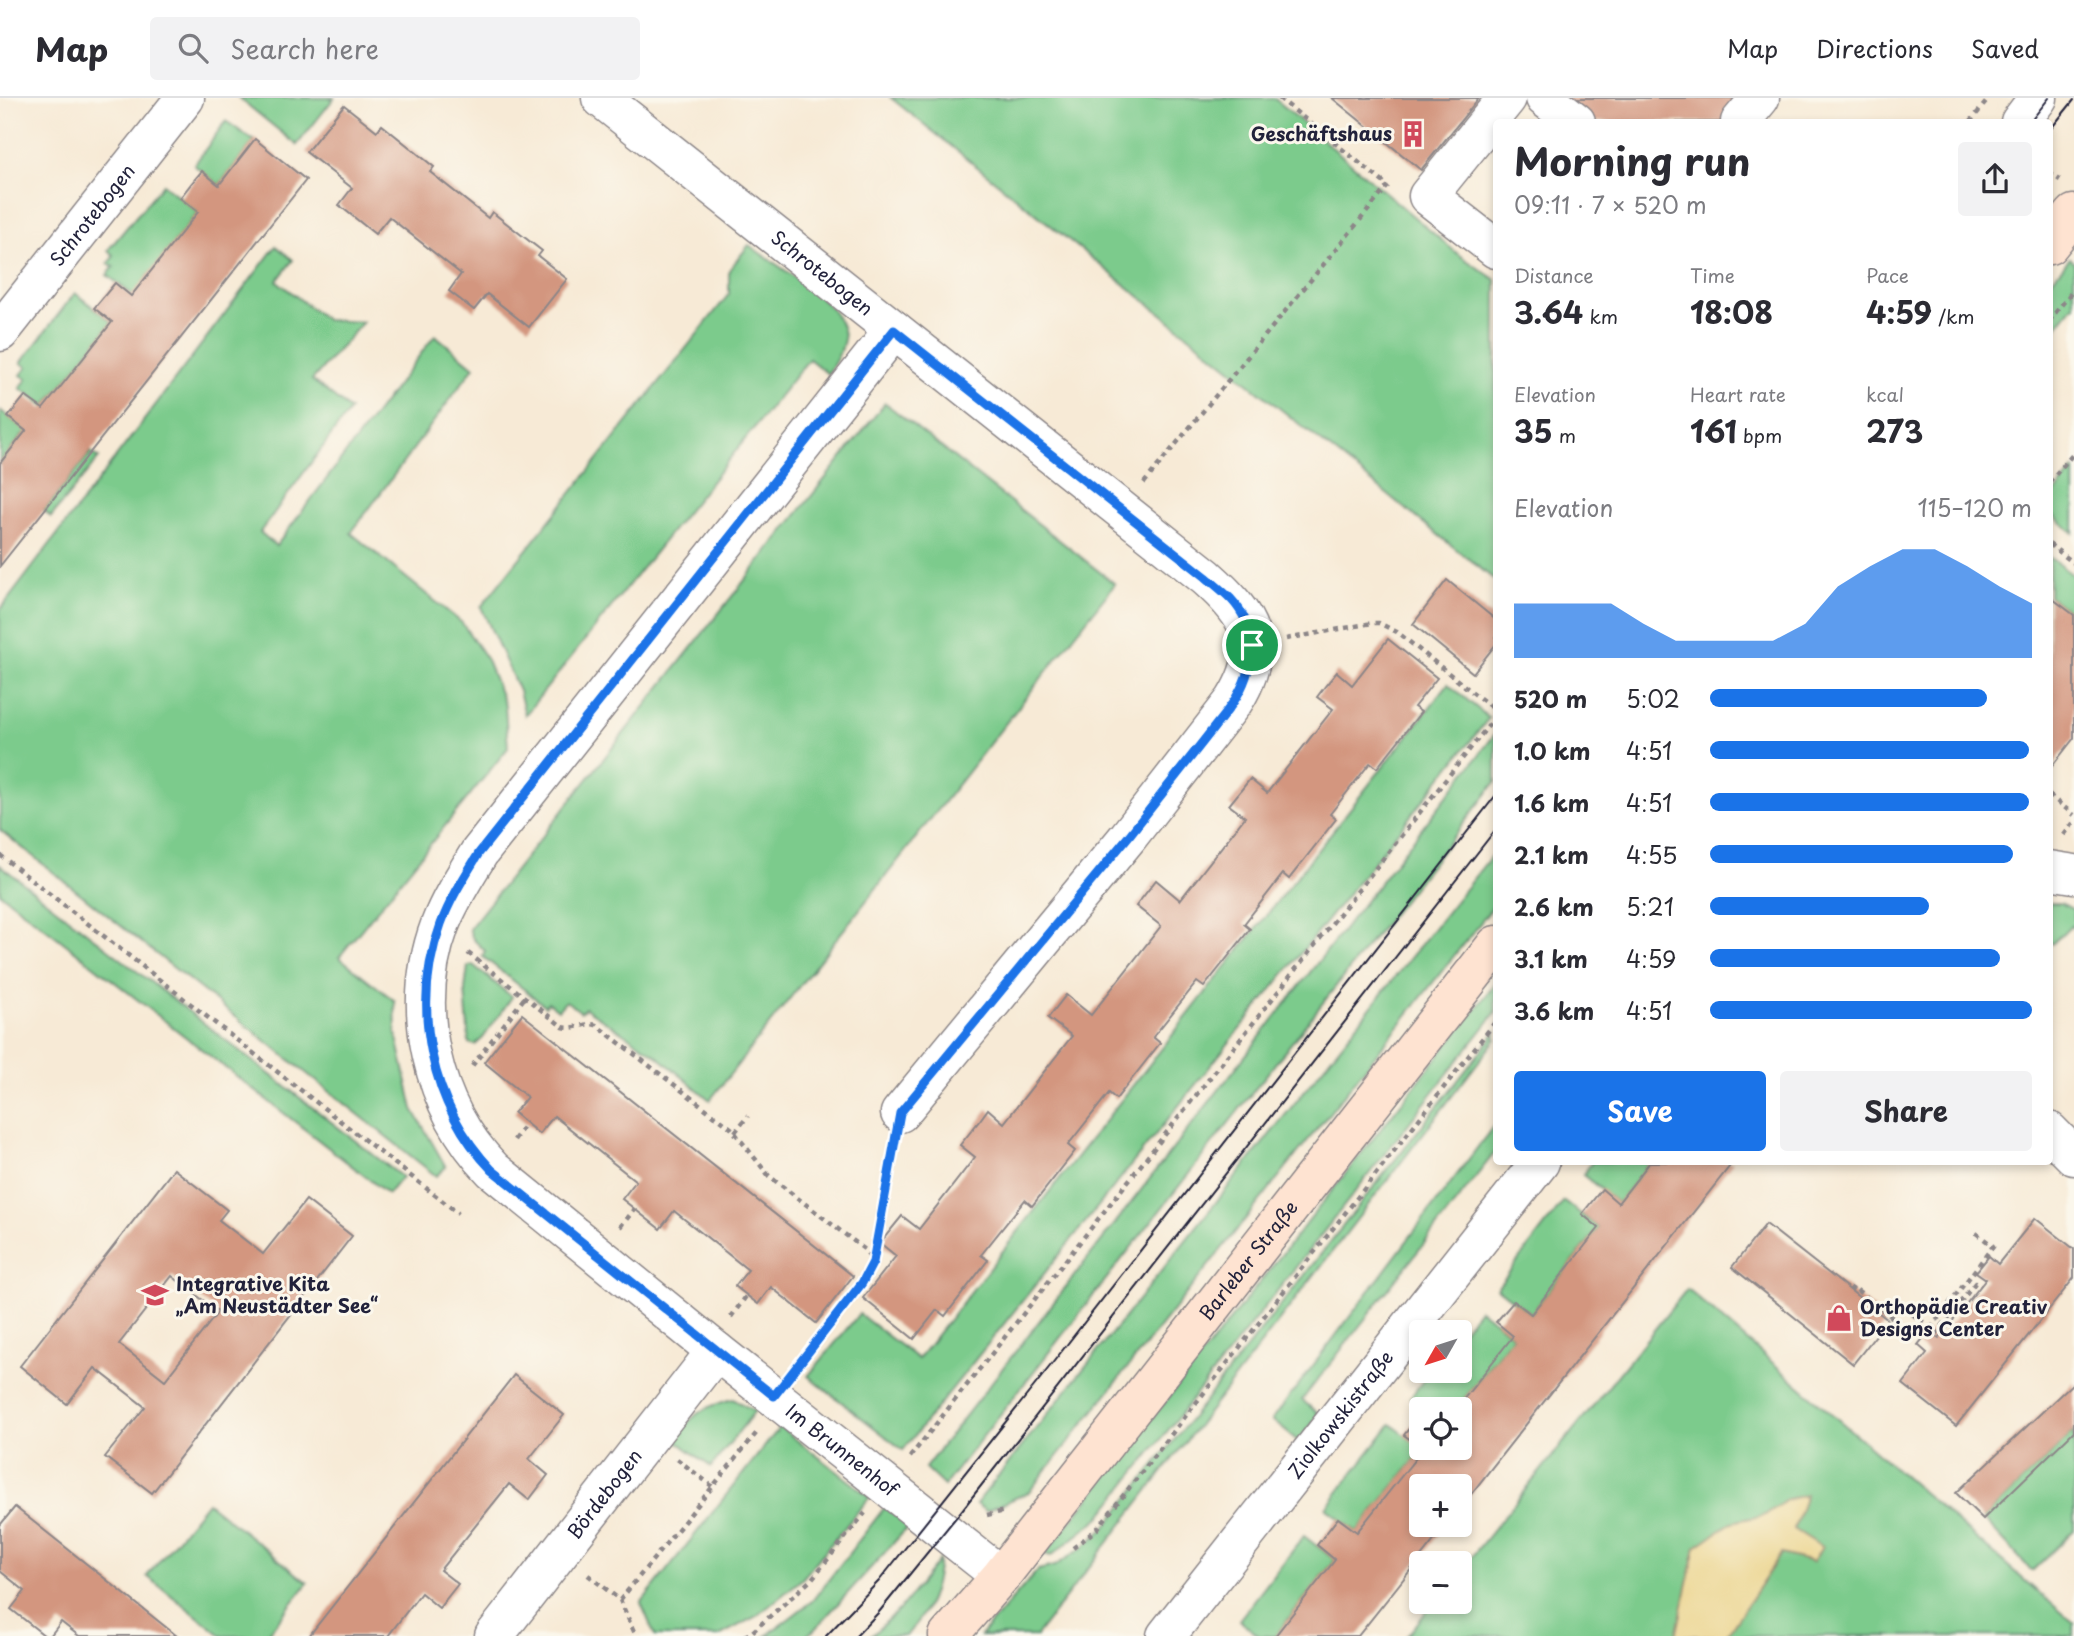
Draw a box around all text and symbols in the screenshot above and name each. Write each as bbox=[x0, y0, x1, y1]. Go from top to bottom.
search box bbox=[150, 17, 640, 80]
text: Map bbox=[35, 23, 108, 73]
icon: search bbox=[174, 29, 212, 67]
text: Search here bbox=[230, 29, 379, 68]
text: Map bbox=[1727, 30, 1778, 66]
text: Directions bbox=[1816, 30, 1933, 66]
text: Saved bbox=[1971, 30, 2039, 66]
place label: Geschäftshaus bbox=[1251, 119, 1392, 147]
building icon: Geschäftshaus bbox=[1398, 119, 1428, 149]
text: Morning run bbox=[1514, 132, 1750, 189]
button: share bbox=[1958, 142, 2032, 216]
street label: Schrotebogen bbox=[42, 157, 141, 272]
text: 09:11 · 7 × 520 m bbox=[1514, 187, 1707, 222]
street label: Schrotebogen bbox=[766, 223, 880, 322]
text: Distance bbox=[1514, 261, 1594, 289]
text: Time bbox=[1690, 261, 1735, 289]
text: Pace bbox=[1866, 261, 1909, 289]
text: 3.64 bbox=[1514, 289, 1583, 334]
text: 18:08 bbox=[1690, 289, 1773, 334]
text: 4:59 bbox=[1866, 289, 1932, 334]
text: km bbox=[1583, 302, 1618, 330]
text: /km bbox=[1932, 302, 1975, 330]
text: Elevation bbox=[1514, 380, 1596, 408]
text: Heart rate bbox=[1690, 380, 1786, 408]
text: kcal bbox=[1866, 380, 1904, 408]
text: 35 bbox=[1514, 408, 1553, 453]
text: 161 bbox=[1690, 408, 1737, 453]
text: 273 bbox=[1866, 408, 1923, 453]
text: m bbox=[1553, 421, 1576, 449]
text: bpm bbox=[1737, 421, 1782, 449]
text: Elevation bbox=[1514, 490, 1613, 525]
text: 115–120 m bbox=[1918, 490, 2032, 525]
pin bbox=[1222, 615, 1282, 675]
icon: arrive bbox=[1233, 626, 1271, 664]
text: 520 m bbox=[1514, 681, 1587, 716]
text: 5:02 bbox=[1626, 681, 1680, 716]
text: 1.0 km bbox=[1514, 733, 1591, 768]
text: 4:51 bbox=[1626, 733, 1672, 768]
text: 1.6 km bbox=[1514, 785, 1589, 820]
text: 4:51 bbox=[1626, 785, 1672, 820]
text: 2.1 km bbox=[1514, 837, 1589, 872]
text: 4:55 bbox=[1626, 837, 1677, 872]
text: 2.6 km bbox=[1514, 889, 1594, 924]
text: 5:21 bbox=[1626, 889, 1674, 924]
text: 3.1 km bbox=[1514, 941, 1588, 976]
text: 4:59 bbox=[1626, 941, 1676, 976]
text: 3.6 km bbox=[1514, 993, 1594, 1028]
text: 4:51 bbox=[1626, 993, 1672, 1028]
button: Save bbox=[1514, 1071, 1766, 1151]
button: Share bbox=[1780, 1071, 2032, 1151]
street label: Barleber Straße bbox=[1192, 1194, 1304, 1326]
place label: Integrative Kita „Am Neustädter See“ bbox=[176, 1269, 378, 1319]
school or university icon: Integrative Kita „Am Neustädter See“ bbox=[140, 1280, 170, 1310]
place label: Orthopädie Creativ Designs Center bbox=[1860, 1292, 2048, 1342]
shop icon: Orthopädie Creativ Designs Center bbox=[1824, 1303, 1854, 1333]
north arrow bbox=[1409, 1320, 1472, 1382]
map controls bbox=[1409, 1320, 1472, 1614]
street label: Ziolkowskistraße bbox=[1281, 1344, 1399, 1484]
street label: Im Brunnenhof bbox=[780, 1396, 906, 1504]
button: locate bbox=[1409, 1397, 1472, 1460]
street label: Bördebogen bbox=[560, 1443, 648, 1544]
button: + bbox=[1409, 1474, 1472, 1537]
button: − bbox=[1409, 1551, 1472, 1614]

